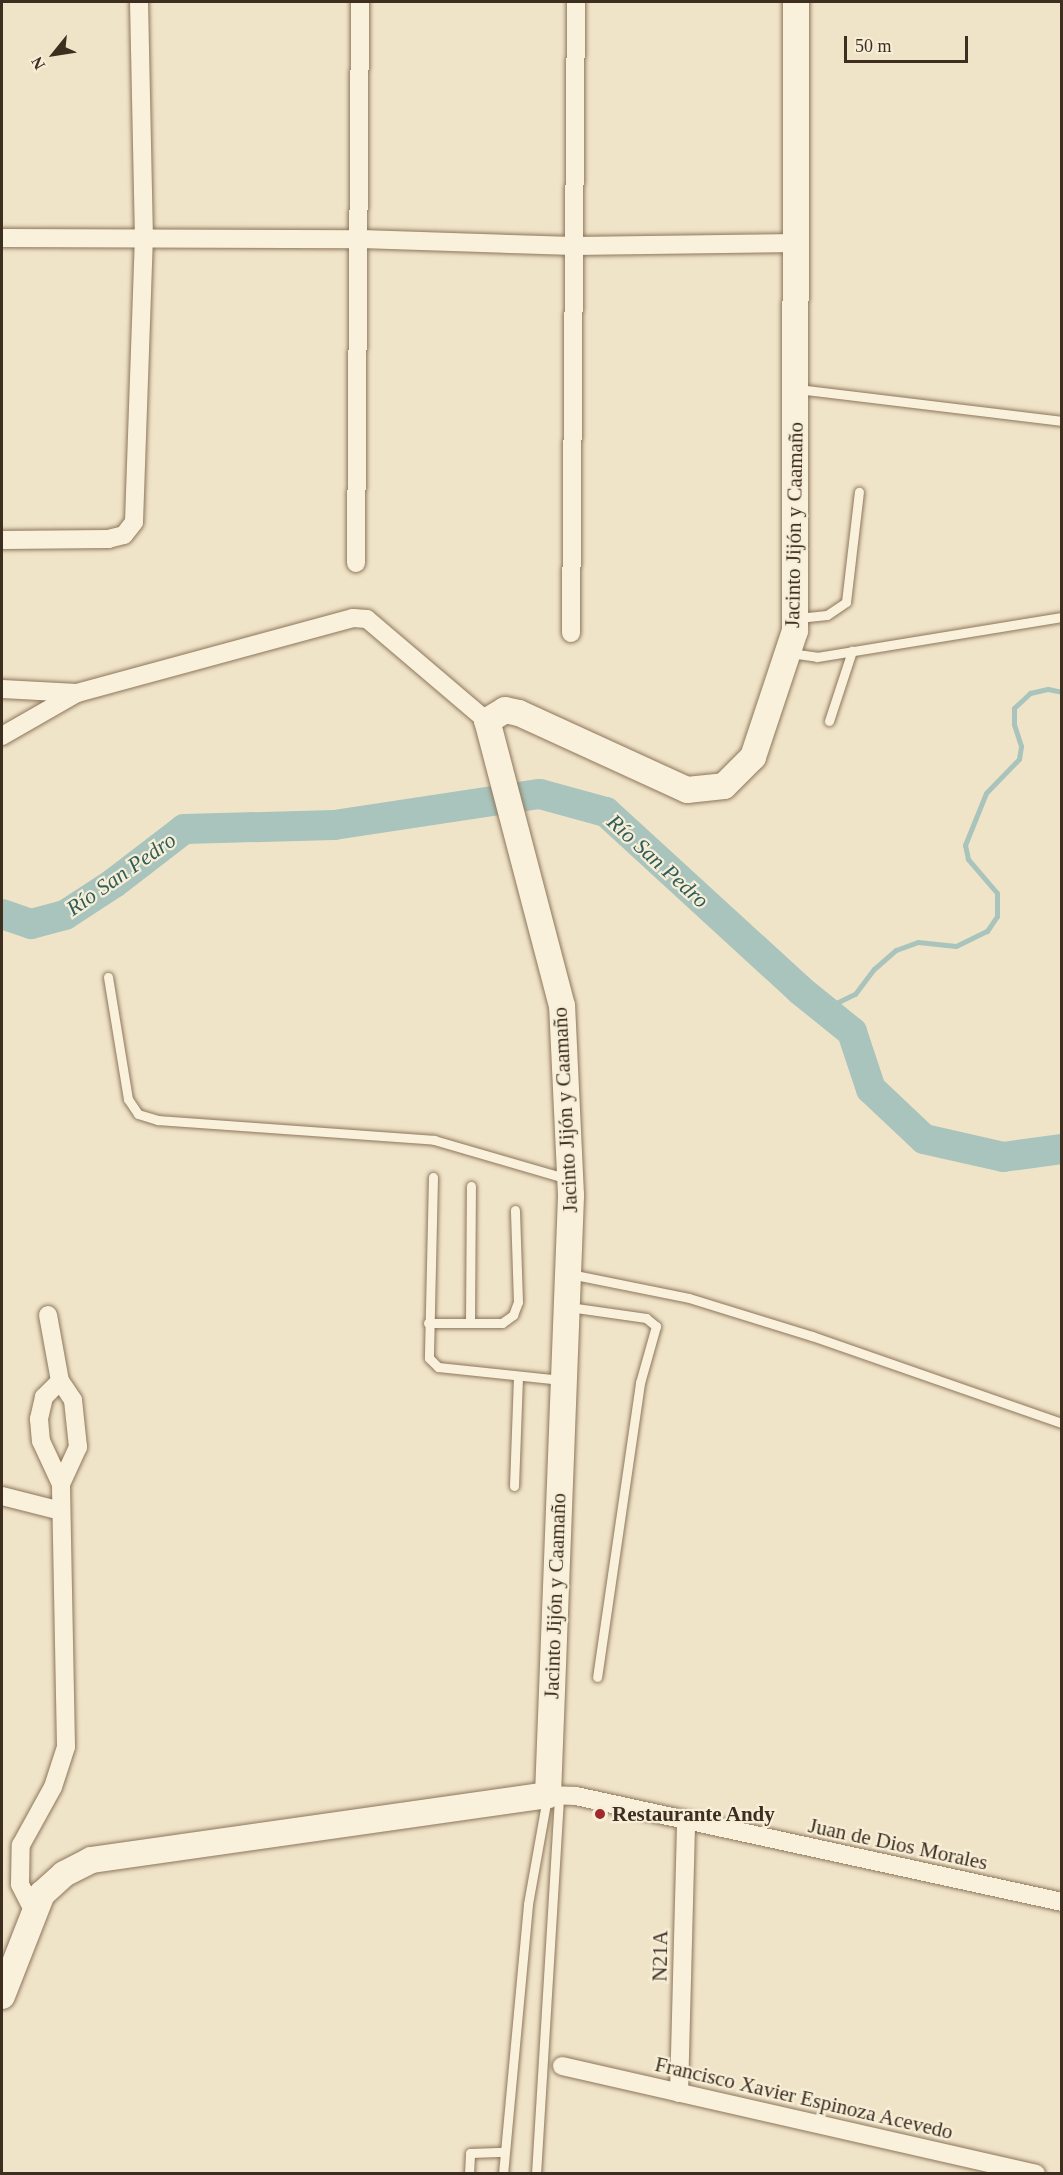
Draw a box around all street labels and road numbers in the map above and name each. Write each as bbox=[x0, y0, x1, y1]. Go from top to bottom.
street label: Jacinto Jijón y Caamaño bbox=[780, 422, 808, 628]
street label: Jacinto Jijón y Caamaño bbox=[547, 1007, 583, 1213]
street label: Jacinto Jijón y Caamaño bbox=[539, 1493, 571, 1699]
street label: Juan de Dios Morales bbox=[806, 1813, 990, 1875]
street label: N21A bbox=[647, 1930, 673, 1982]
street label: Francisco Xavier Espinoza Acevedo bbox=[652, 2051, 956, 2145]

